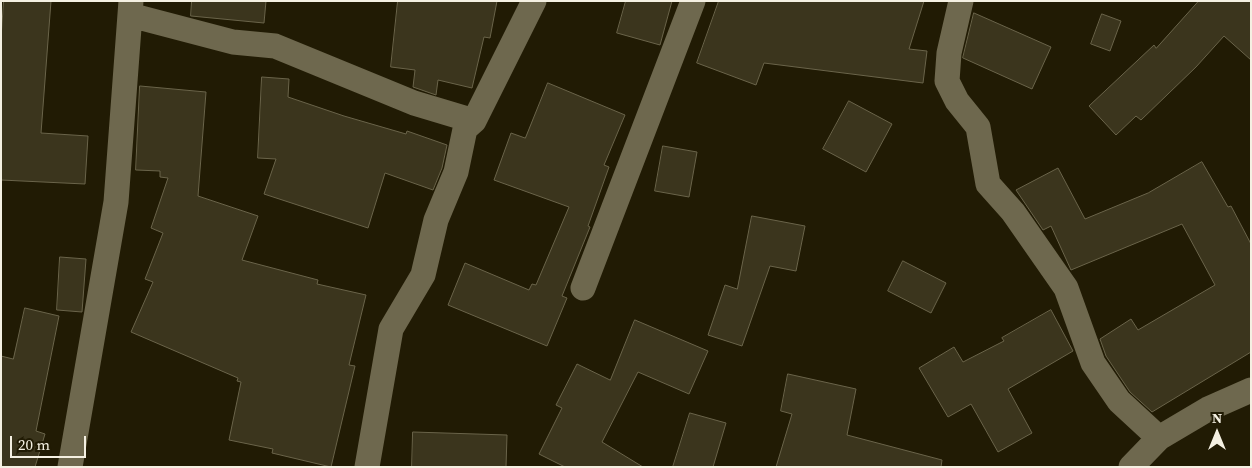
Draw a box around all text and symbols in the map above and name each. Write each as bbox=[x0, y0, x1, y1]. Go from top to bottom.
north arrow bbox=[1192, 408, 1242, 458]
text: N bbox=[1212, 408, 1222, 428]
scale bar bbox=[12, 426, 89, 458]
text: 20 m bbox=[18, 434, 50, 455]

